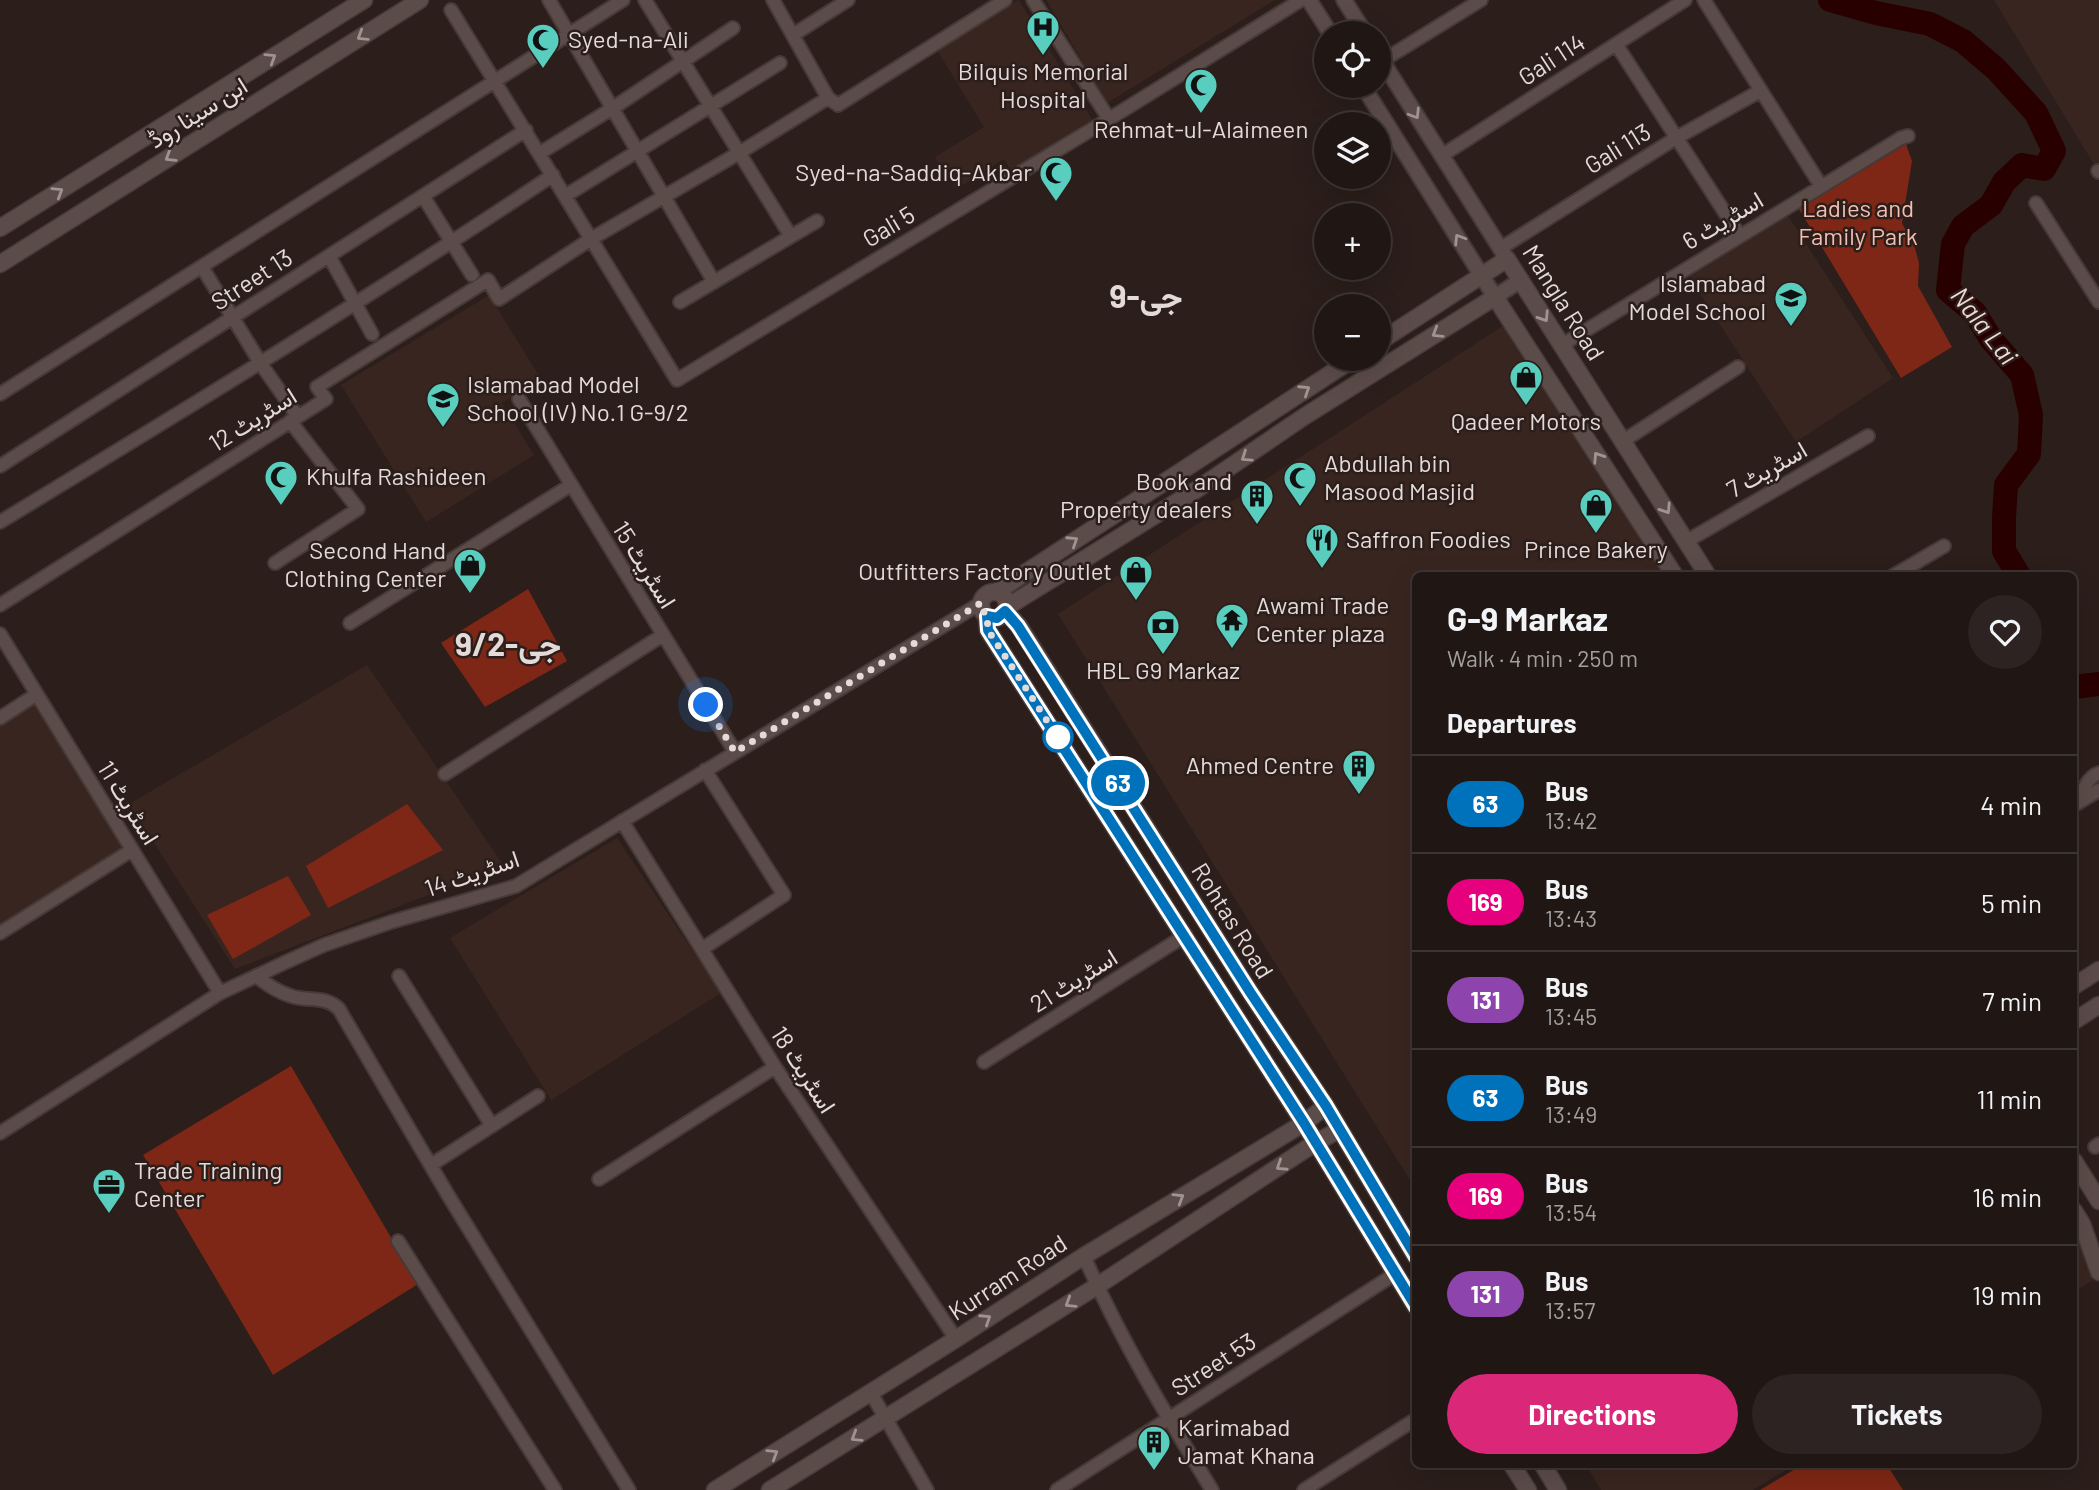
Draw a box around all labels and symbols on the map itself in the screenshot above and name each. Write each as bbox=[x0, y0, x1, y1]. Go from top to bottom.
hospital icon: Bilquis Memorial Hospital bbox=[1024, 8, 1062, 57]
mosque icon: Syed-na-Ali bbox=[524, 21, 562, 70]
place label: Syed-na-Ali bbox=[568, 24, 689, 53]
street label: Gali 114 bbox=[1513, 27, 1590, 91]
one-way arrow bbox=[357, 28, 370, 41]
one-way arrow bbox=[264, 54, 277, 67]
place label: Bilquis Memorial Hospital bbox=[958, 56, 1128, 113]
mosque icon: Rehmat-ul-Alaimeen bbox=[1182, 66, 1220, 115]
street label: ابن سینا روڈ bbox=[142, 70, 253, 155]
one-way arrow bbox=[1407, 106, 1420, 119]
place label: Rehmat-ul-Alaimeen bbox=[1094, 114, 1308, 143]
street label: Gali 113 bbox=[1579, 116, 1656, 179]
one-way arrow bbox=[164, 149, 177, 162]
mosque icon: Syed-na-Saddiq-Akbar bbox=[1037, 154, 1075, 203]
place label: Syed-na-Saddiq-Akbar bbox=[795, 157, 1032, 186]
street label: اسٹریٹ 6 bbox=[1677, 184, 1769, 257]
one-way arrow bbox=[50, 188, 63, 201]
park label: Ladies and Family Park bbox=[1798, 193, 1918, 250]
street label: Gali 5 bbox=[857, 199, 920, 252]
one-way arrow bbox=[1454, 233, 1467, 246]
street label: Mangla Road bbox=[1517, 239, 1611, 365]
street label: Street 13 bbox=[205, 242, 297, 316]
place label: Islamabad Model School bbox=[1629, 268, 1766, 325]
district label: جی-9 bbox=[1110, 276, 1182, 316]
school or university icon: Islamabad Model School bbox=[1772, 279, 1810, 328]
water label: Nala Lai bbox=[1945, 280, 2025, 370]
one-way arrow bbox=[1536, 309, 1549, 322]
one-way arrow bbox=[1432, 325, 1445, 338]
shop icon: Qadeer Motors bbox=[1507, 358, 1545, 407]
place label: Islamabad Model School (IV) No.1 G-9/2 bbox=[467, 369, 689, 426]
school or university icon: Islamabad Model School (IV) No.1 G-9/2 bbox=[424, 380, 462, 429]
street label: اسٹریٹ 12 bbox=[203, 381, 302, 459]
one-way arrow bbox=[1297, 386, 1310, 398]
place label: Qadeer Motors bbox=[1451, 406, 1601, 435]
street label: اسٹریٹ 7 bbox=[1721, 434, 1813, 505]
one-way arrow bbox=[1241, 448, 1254, 461]
place label: Abdullah bin Masood Masjid bbox=[1324, 448, 1475, 505]
one-way arrow bbox=[1594, 451, 1607, 464]
mosque icon: Khulfa Rashideen bbox=[262, 458, 300, 507]
mosque icon: Abdullah bin Masood Masjid bbox=[1281, 459, 1319, 508]
place label: Khulfa Rashideen bbox=[306, 461, 486, 490]
place label: Book and Property dealers bbox=[1060, 466, 1232, 523]
building icon: Book and Property dealers bbox=[1238, 477, 1276, 526]
shop icon: Prince Bakery bbox=[1577, 486, 1615, 535]
one-way arrow bbox=[1658, 501, 1671, 514]
street label: اسٹریٹ 15 bbox=[606, 515, 683, 614]
restaurant icon: Saffron Foodies bbox=[1303, 521, 1341, 570]
place label: Saffron Foodies bbox=[1346, 524, 1511, 553]
place label: Prince Bakery bbox=[1524, 534, 1668, 563]
place label: Second Hand Clothing Center bbox=[284, 535, 446, 592]
one-way arrow bbox=[1065, 536, 1078, 549]
shop icon: Second Hand Clothing Center bbox=[451, 546, 489, 595]
shop icon: Outfitters Factory Outlet bbox=[1117, 553, 1155, 602]
place label: Outfitters Factory Outlet bbox=[858, 556, 1112, 585]
place label: Awami Trade Center plaza bbox=[1256, 590, 1389, 647]
temple icon: Awami Trade Center plaza bbox=[1213, 601, 1251, 650]
bank icon: HBL G9 Markaz bbox=[1144, 607, 1182, 656]
district label: جی-9/2 bbox=[455, 624, 561, 664]
place label: HBL G9 Markaz bbox=[1086, 655, 1240, 684]
your location bbox=[688, 687, 723, 722]
unlabelled marker bbox=[1043, 722, 1073, 752]
building icon: Ahmed Centre bbox=[1340, 747, 1378, 796]
place label: Ahmed Centre bbox=[1186, 750, 1334, 779]
street label: اسٹریٹ 11 bbox=[91, 755, 166, 851]
line badge: 63 bbox=[1086, 760, 1150, 806]
street label: اسٹریٹ 14 bbox=[420, 843, 523, 904]
street label: Rohtas Road bbox=[1186, 857, 1280, 983]
street label: اسٹریٹ 21 bbox=[1024, 942, 1123, 1020]
street label: اسٹریٹ 18 bbox=[764, 1020, 843, 1119]
place label: Trade Training Center bbox=[134, 1155, 282, 1212]
one-way arrow bbox=[1276, 1157, 1289, 1170]
office icon: Trade Training Center bbox=[90, 1166, 128, 1215]
one-way arrow bbox=[1171, 1194, 1184, 1207]
street label: Kurram Road bbox=[943, 1228, 1072, 1326]
one-way arrow bbox=[1064, 1295, 1077, 1308]
one-way arrow bbox=[979, 1315, 992, 1328]
street label: Street 53 bbox=[1165, 1326, 1261, 1402]
place label: Karimabad Jamat Khana bbox=[1178, 1412, 1315, 1469]
building icon: Karimabad Jamat Khana bbox=[1135, 1423, 1173, 1472]
one-way arrow bbox=[851, 1429, 864, 1442]
one-way arrow bbox=[765, 1449, 778, 1462]

